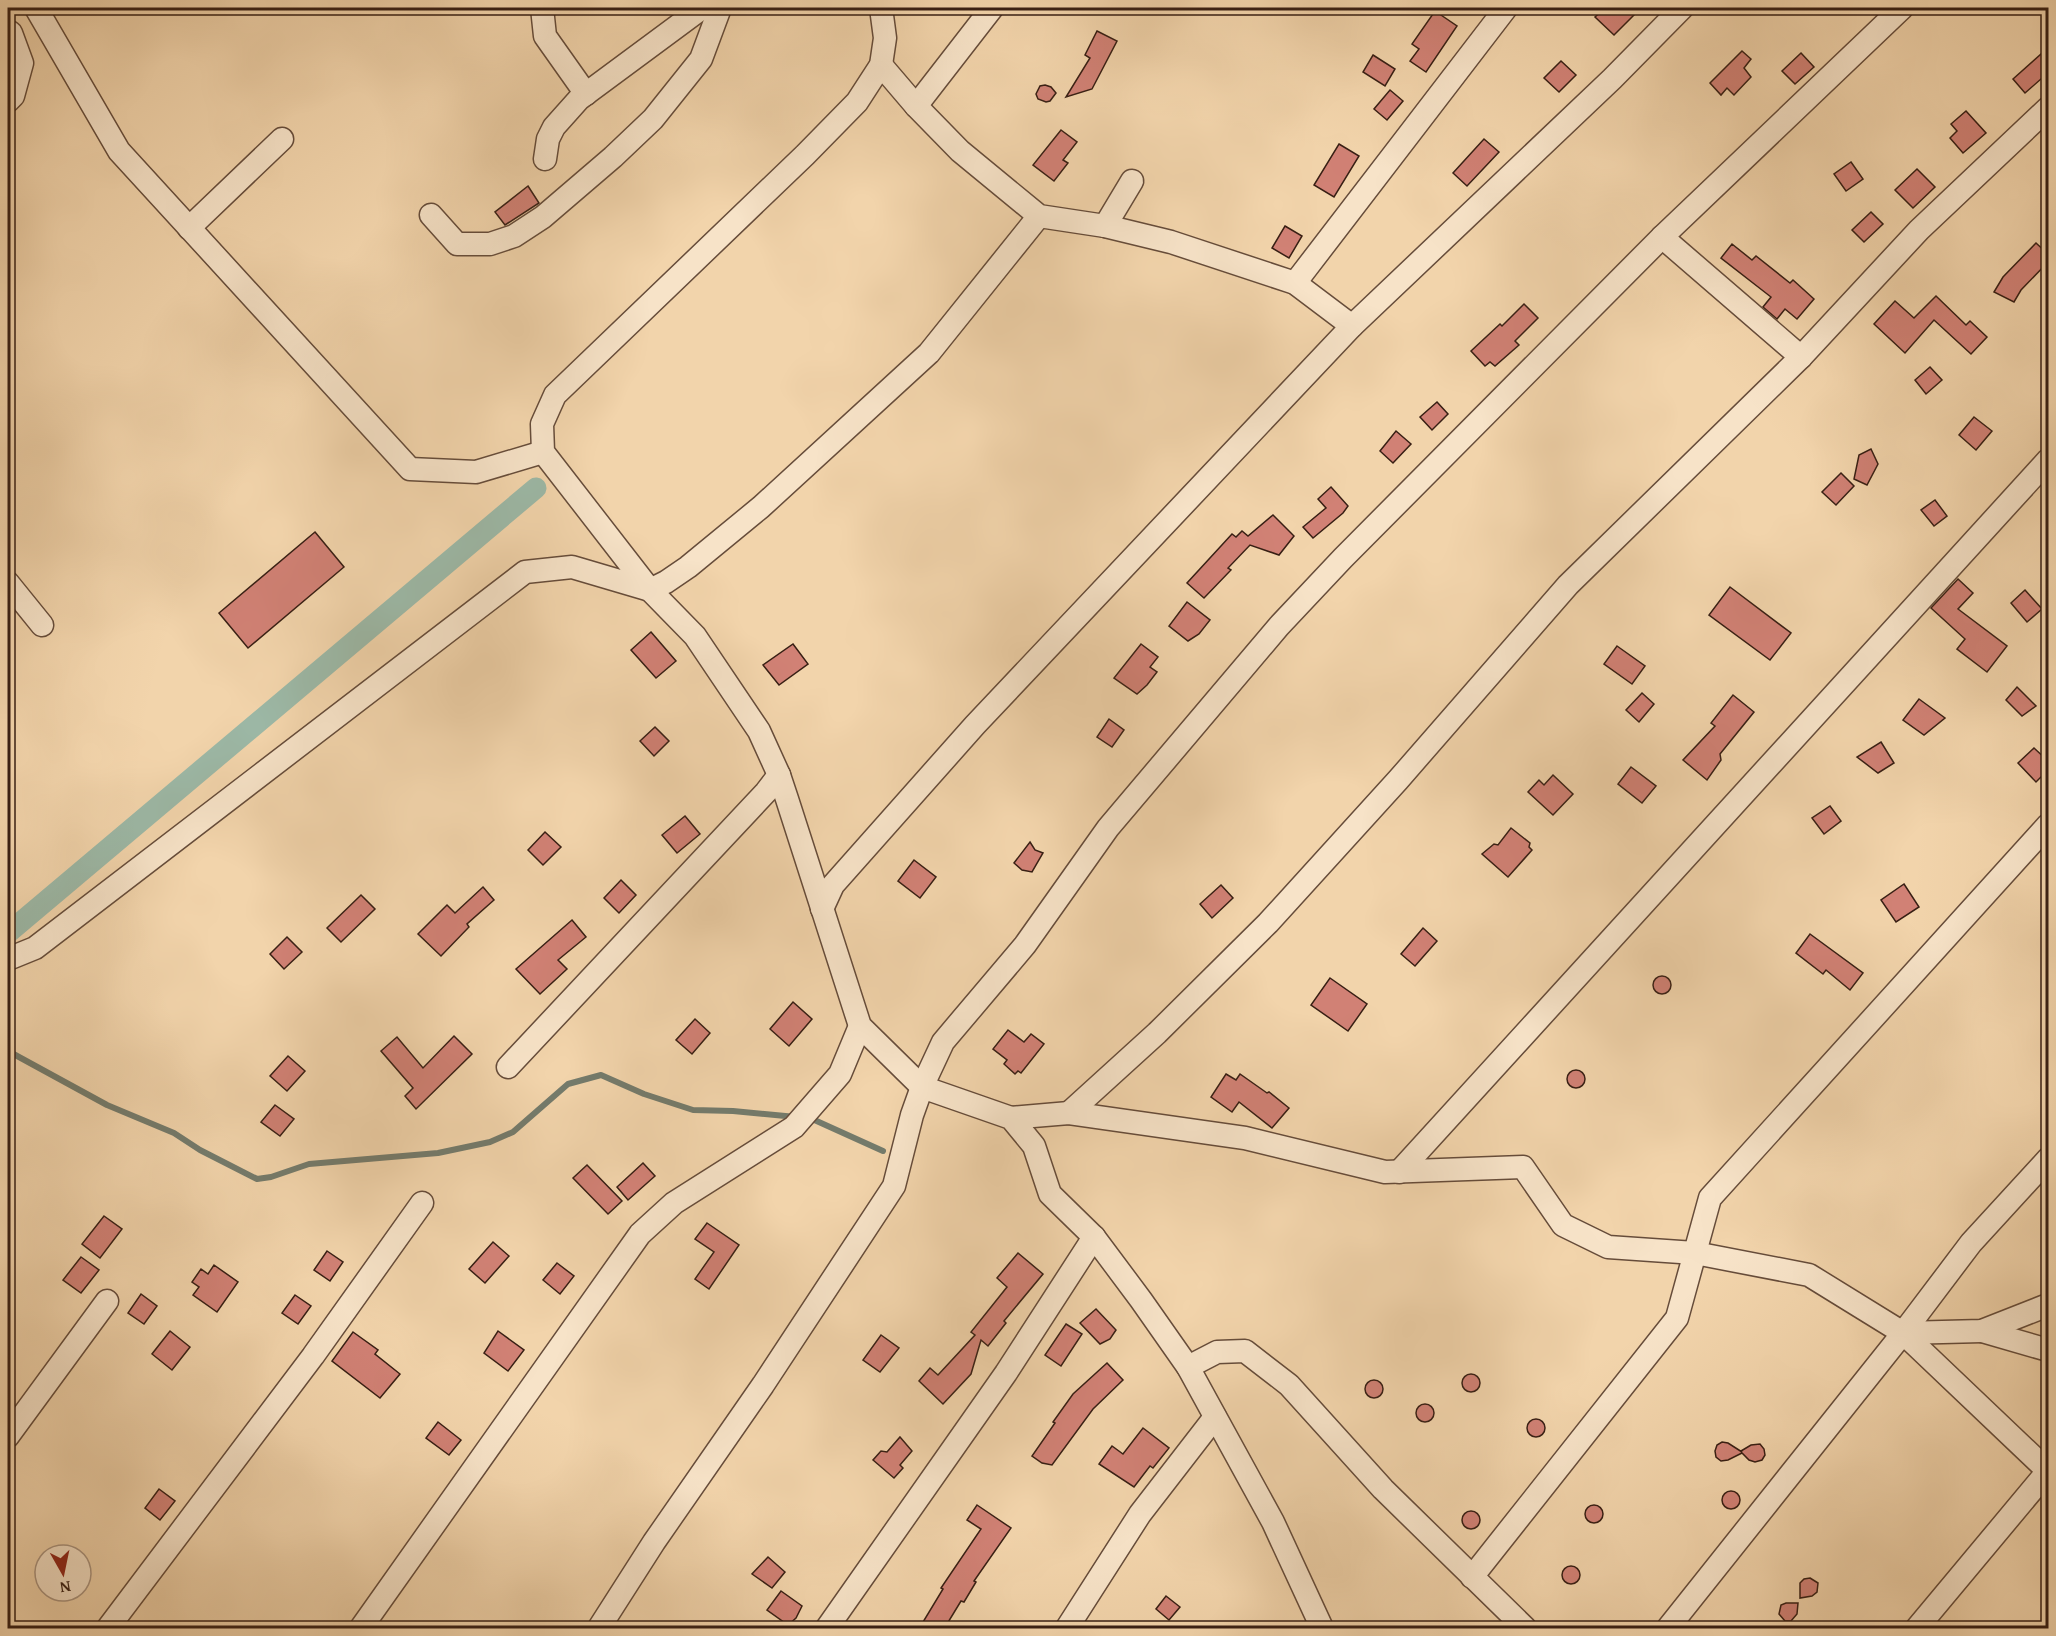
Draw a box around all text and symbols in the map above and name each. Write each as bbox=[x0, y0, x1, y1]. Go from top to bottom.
north arrow bbox=[33, 1543, 93, 1603]
text: N bbox=[58, 1575, 73, 1601]

